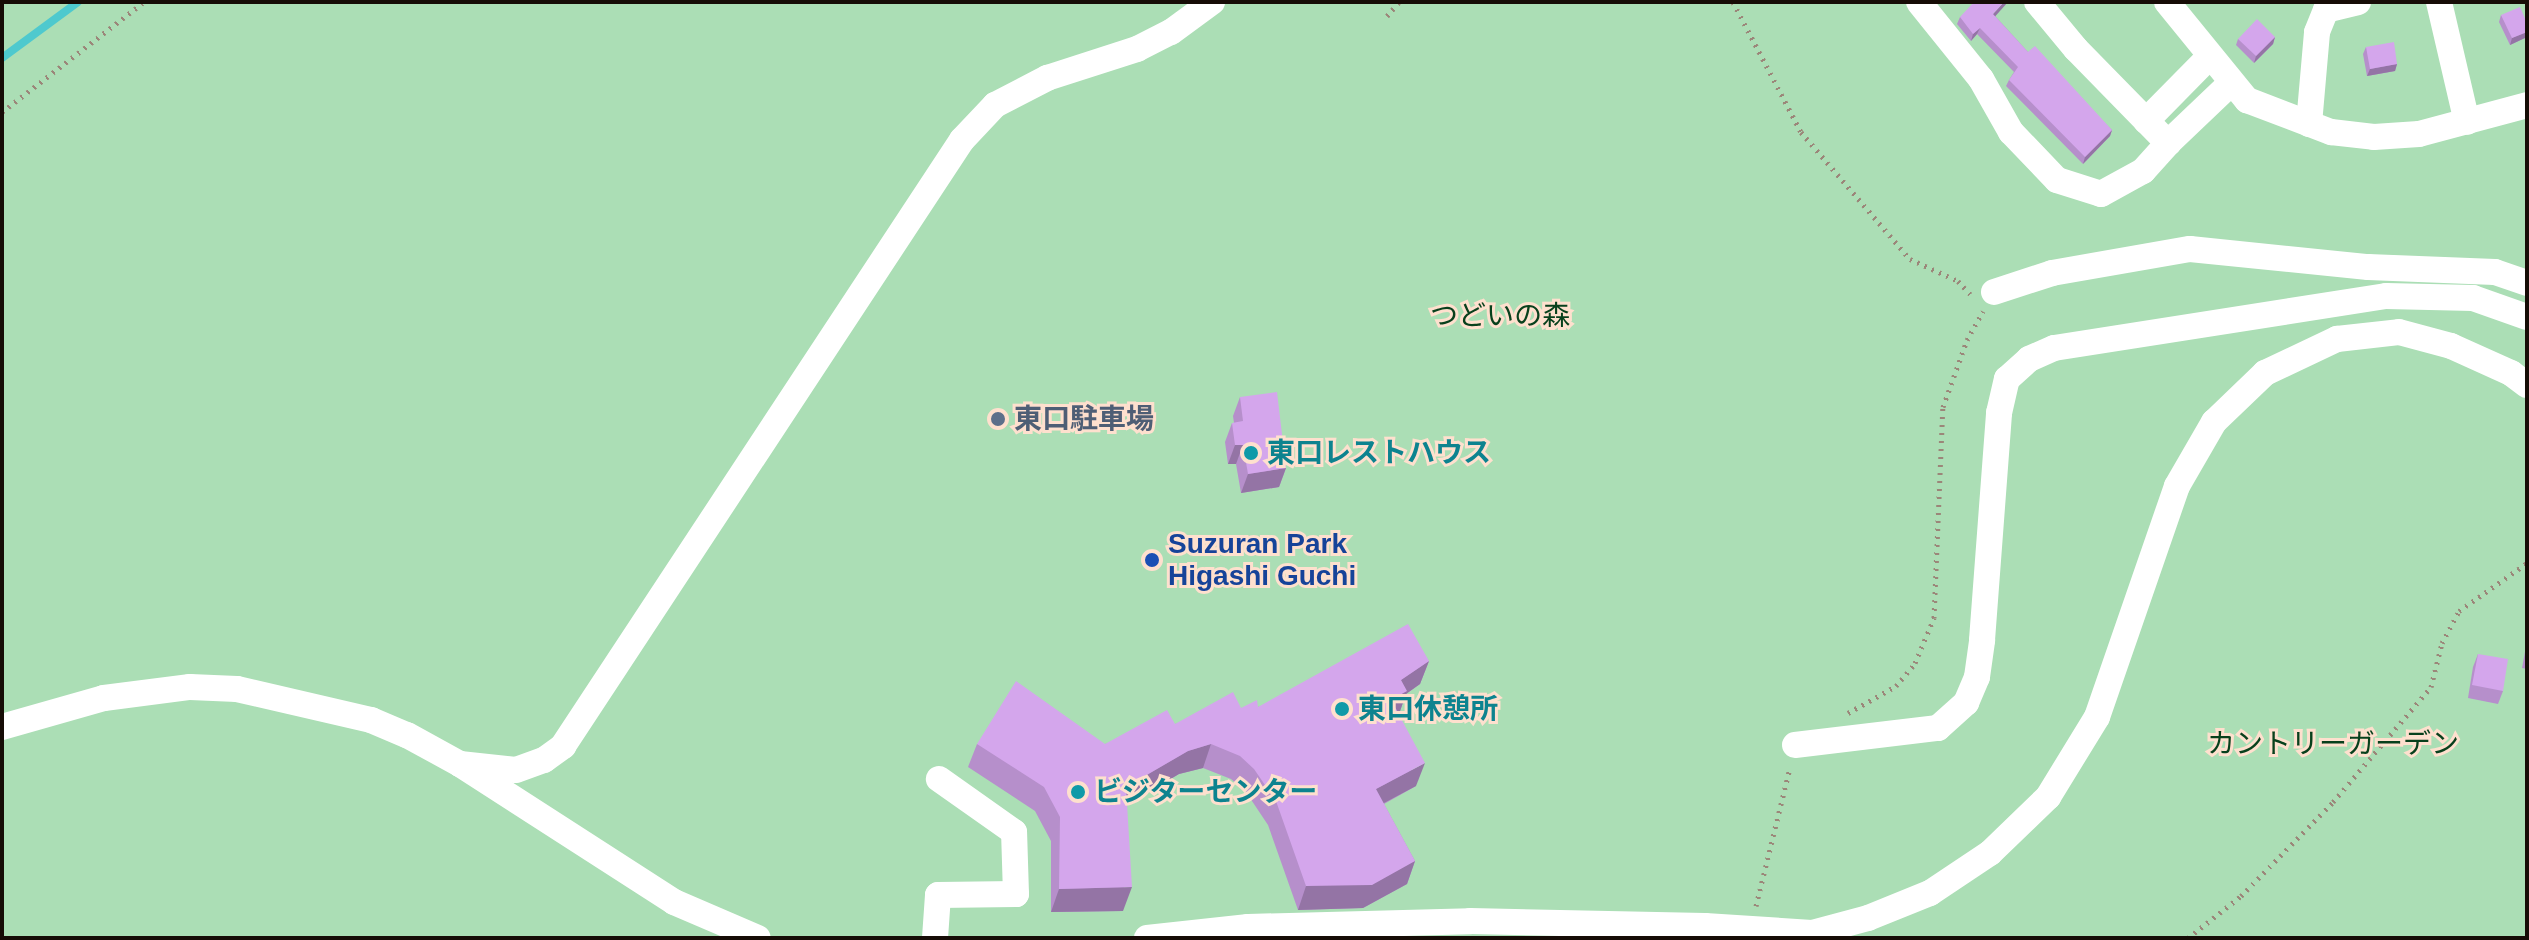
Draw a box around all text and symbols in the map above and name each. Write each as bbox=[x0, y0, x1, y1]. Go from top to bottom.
park label: つどいの森 bbox=[1430, 299, 1570, 333]
place label: 東口駐車場 bbox=[1014, 402, 1154, 436]
marker: 東口駐車場 bbox=[989, 410, 1007, 428]
place label: 東口レストハウス bbox=[1267, 436, 1491, 470]
marker: 東口レストハウス bbox=[1242, 444, 1260, 462]
place label: Suzuran Park Higashi Guchi bbox=[1168, 527, 1356, 593]
marker: Suzuran Park Higashi Guchi bbox=[1143, 551, 1161, 569]
place label: 東口休憩所 bbox=[1358, 692, 1498, 726]
marker: 東口休憩所 bbox=[1333, 700, 1351, 718]
park label: カントリーガーデン bbox=[2207, 727, 2459, 761]
place label: ビジターセンター bbox=[1094, 775, 1318, 809]
marker: ビジターセンター bbox=[1069, 783, 1087, 801]

